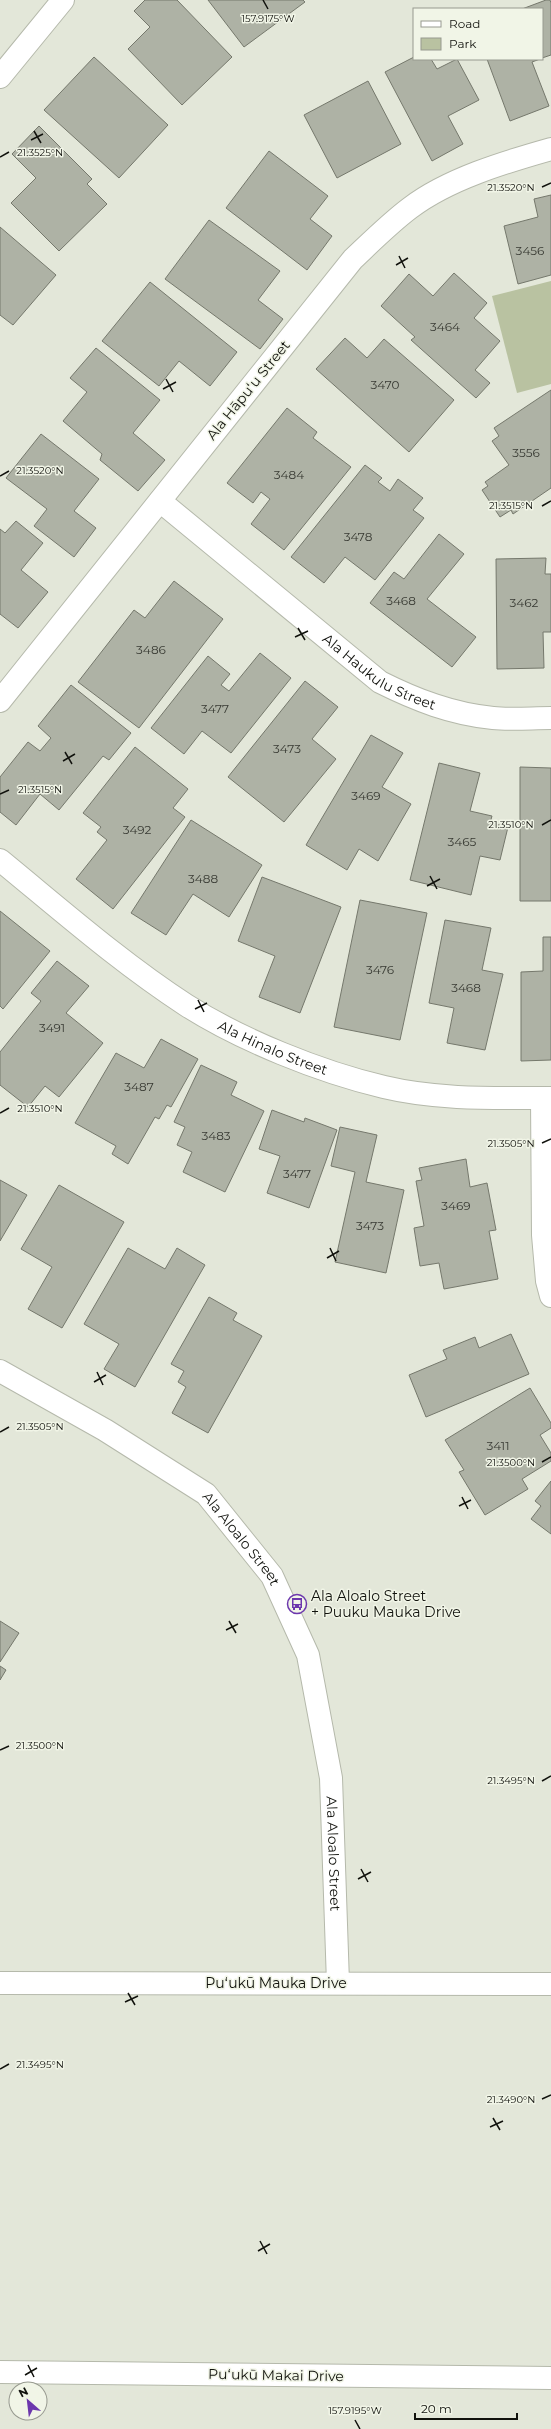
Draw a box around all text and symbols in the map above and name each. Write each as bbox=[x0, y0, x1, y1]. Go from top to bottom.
legend bbox=[413, 8, 543, 60]
text: 157.9175°W bbox=[241, 12, 295, 25]
text: Road bbox=[449, 16, 480, 31]
text: Park bbox=[449, 36, 477, 51]
text: 21.3525°N bbox=[17, 146, 63, 159]
text: 21.3520°N bbox=[487, 181, 535, 194]
house number: 3456 bbox=[516, 243, 544, 258]
house number: 3464 bbox=[430, 319, 460, 334]
street label: Ala Hāpuʻu Street bbox=[202, 336, 294, 443]
house number: 3470 bbox=[371, 377, 399, 392]
house number: 3556 bbox=[512, 445, 540, 460]
text: 21.3520°N bbox=[16, 464, 64, 477]
house number: 3484 bbox=[274, 467, 304, 482]
text: 21.3515°N bbox=[489, 499, 533, 512]
house number: 3478 bbox=[344, 529, 373, 544]
house number: 3468 bbox=[386, 593, 416, 608]
house number: 3462 bbox=[510, 595, 539, 610]
street label: Ala Haukulu Street bbox=[319, 629, 438, 714]
house number: 3486 bbox=[136, 642, 166, 657]
house number: 3477 bbox=[201, 701, 229, 716]
house number: 3473 bbox=[273, 741, 301, 756]
text: 21.3515°N bbox=[18, 783, 62, 796]
house number: 3469 bbox=[351, 788, 381, 803]
text: 21.3510°N bbox=[488, 818, 534, 831]
house number: 3492 bbox=[123, 822, 152, 837]
house number: 3465 bbox=[448, 834, 477, 849]
house number: 3488 bbox=[188, 871, 218, 886]
house number: 3476 bbox=[366, 962, 394, 977]
house number: 3468 bbox=[451, 980, 481, 995]
street label: Ala Hinalo Street bbox=[215, 1016, 330, 1079]
house number: 3491 bbox=[39, 1020, 65, 1035]
house number: 3487 bbox=[124, 1079, 154, 1094]
text: 21.3510°N bbox=[17, 1102, 63, 1115]
house number: 3483 bbox=[201, 1128, 231, 1143]
text: 21.3505°N bbox=[487, 1137, 535, 1150]
house number: 3477 bbox=[283, 1166, 311, 1181]
house number: 3469 bbox=[441, 1198, 471, 1213]
house number: 3473 bbox=[356, 1218, 384, 1233]
text: 21.3505°N bbox=[16, 1420, 64, 1433]
house number: 3411 bbox=[486, 1438, 510, 1453]
text: 21.3500°N bbox=[487, 1456, 535, 1469]
street label: Ala Aloalo Street bbox=[199, 1488, 284, 1589]
place label: Ala Aloalo Street + Puuku Mauka Drive bbox=[311, 1587, 461, 1621]
bus stop icon: Ala Aloalo Street + Puuku Mauka Drive bbox=[286, 1593, 308, 1615]
text: 21.3500°N bbox=[16, 1739, 64, 1752]
text: 21.3495°N bbox=[487, 1774, 535, 1787]
street label: Ala Aloalo Street bbox=[323, 1796, 345, 1912]
street label: Puʻukū Mauka Drive bbox=[205, 1974, 347, 1992]
text: 21.3495°N bbox=[16, 2058, 64, 2071]
text: 21.3490°N bbox=[487, 2093, 535, 2106]
street label: Puʻukū Makai Drive bbox=[208, 2365, 344, 2385]
north arrow bbox=[8, 2381, 48, 2421]
text: N bbox=[16, 2384, 31, 2400]
scale bar bbox=[415, 2395, 517, 2421]
text: 20 m bbox=[421, 2401, 452, 2416]
text: 157.9195°W bbox=[328, 2404, 382, 2417]

